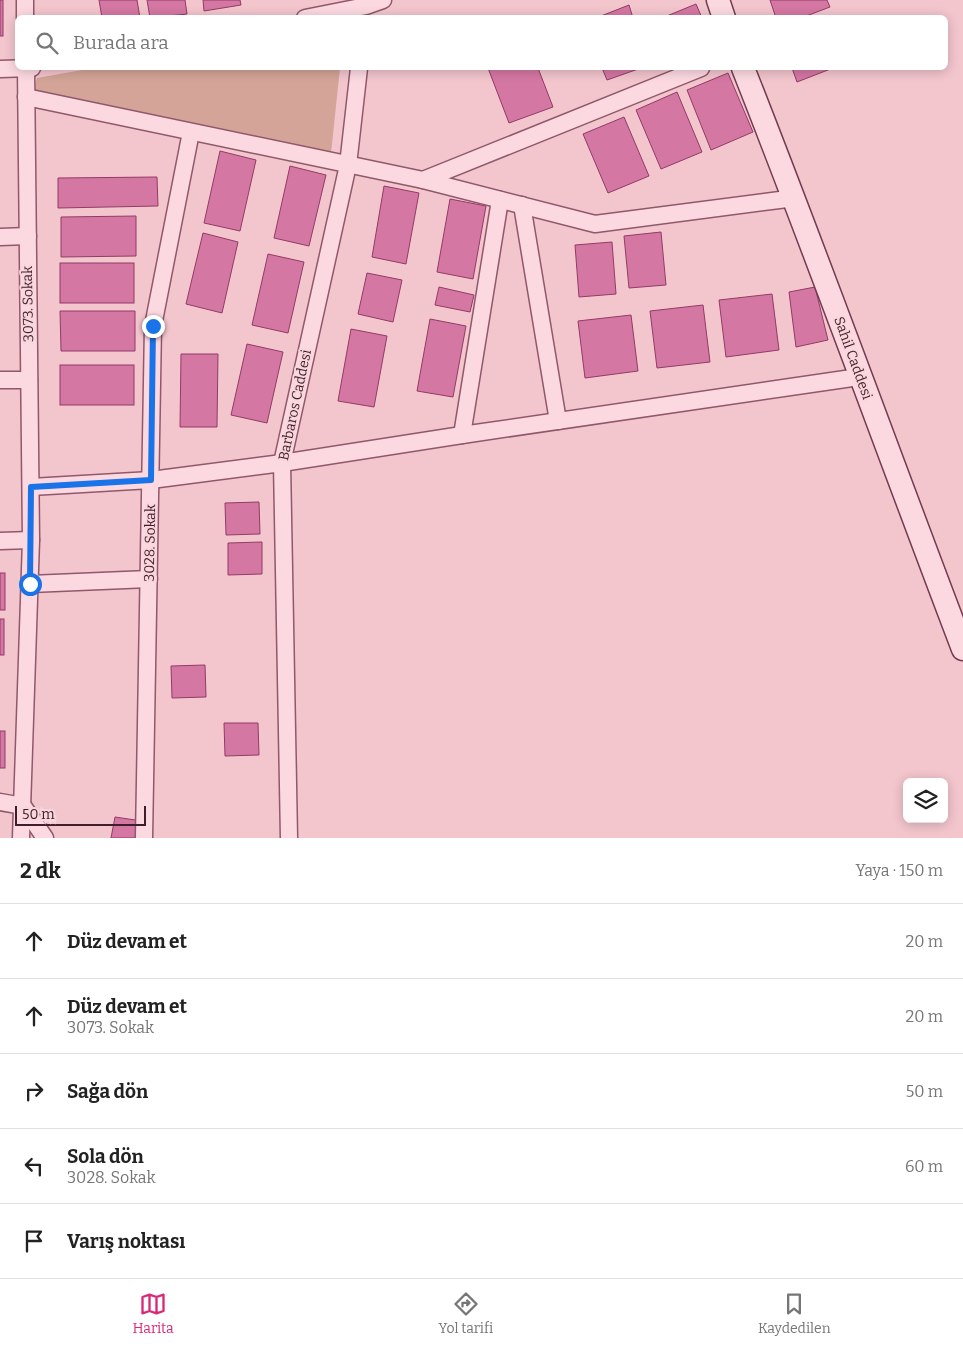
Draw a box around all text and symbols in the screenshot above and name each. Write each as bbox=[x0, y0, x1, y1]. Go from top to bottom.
search box bbox=[15, 15, 948, 70]
icon: search bbox=[33, 29, 61, 57]
text: Burada ara bbox=[73, 31, 169, 54]
street label: 3073. Sokak bbox=[19, 266, 37, 342]
street label: Sahil Caddesi bbox=[830, 314, 876, 402]
route end bbox=[142, 315, 165, 338]
street label: Barbaros Caddesi bbox=[275, 348, 315, 462]
street label: 3028. Sokak bbox=[141, 504, 159, 582]
route start bbox=[19, 573, 42, 596]
map controls bbox=[903, 778, 948, 823]
button: layers bbox=[903, 778, 948, 823]
scale bar bbox=[15, 803, 146, 826]
text: 50 m bbox=[22, 806, 55, 823]
text: 2 dk bbox=[20, 858, 61, 884]
text: Yaya · 150 m bbox=[855, 861, 943, 880]
icon: ahead bbox=[20, 927, 48, 955]
text: Düz devam et bbox=[67, 930, 187, 953]
text: 20 m bbox=[906, 932, 943, 951]
text: Düz devam et bbox=[67, 995, 187, 1018]
icon: ahead bbox=[20, 1002, 48, 1030]
text: 20 m bbox=[906, 1007, 943, 1026]
text: 3073. Sokak bbox=[67, 1018, 154, 1037]
icon: right bbox=[20, 1077, 48, 1105]
text: Sağa dön bbox=[67, 1080, 148, 1103]
text: 50 m bbox=[906, 1082, 943, 1101]
text: Sola dön bbox=[67, 1145, 144, 1168]
icon: left bbox=[20, 1152, 48, 1180]
text: 60 m bbox=[905, 1157, 943, 1176]
text: 3028. Sokak bbox=[67, 1168, 156, 1187]
icon: arrive bbox=[20, 1227, 48, 1255]
text: Varış noktası bbox=[67, 1230, 185, 1253]
tab: Harita bbox=[132, 1290, 174, 1337]
tab: Yol tarifi bbox=[438, 1290, 493, 1337]
tab: Kaydedilen bbox=[758, 1290, 831, 1337]

